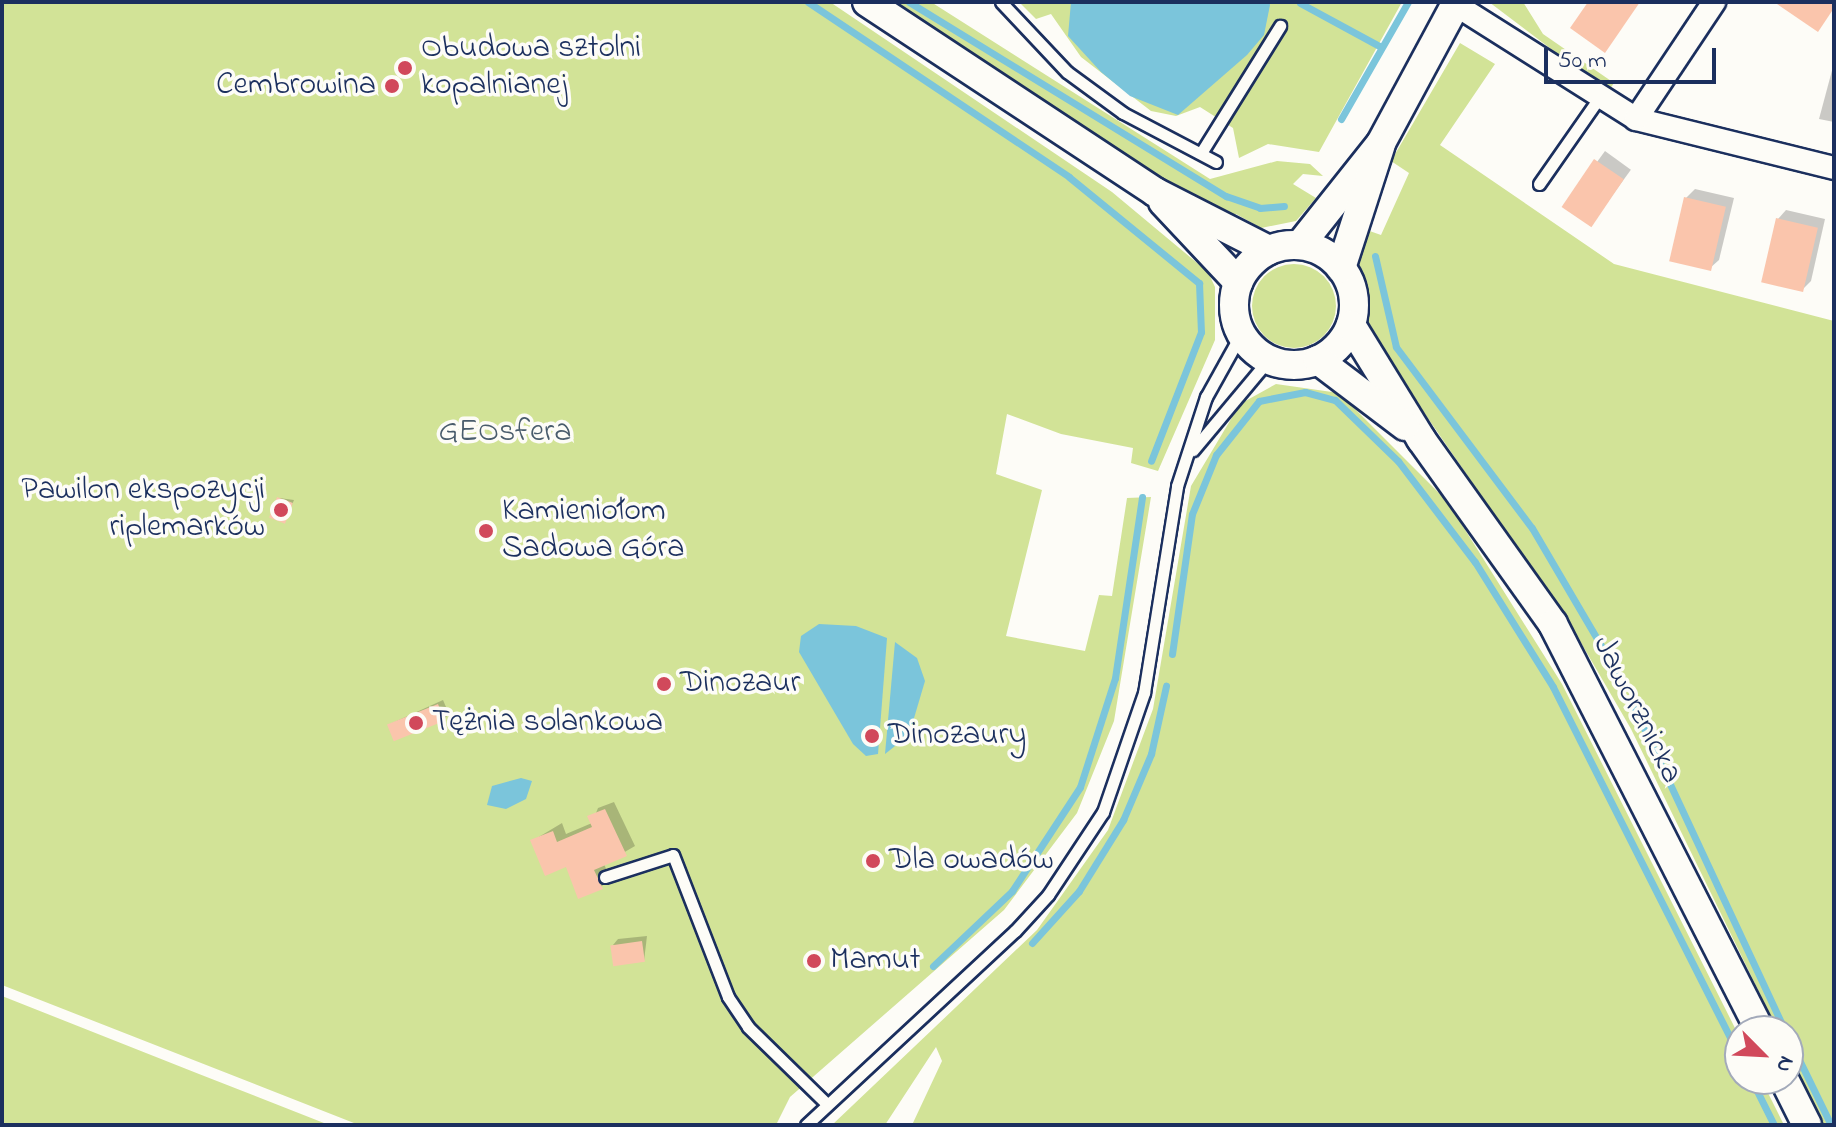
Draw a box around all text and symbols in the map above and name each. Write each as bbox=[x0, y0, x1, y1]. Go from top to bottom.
place label: Obudowa sztolni kopalnianej bbox=[421, 31, 641, 106]
scale bar bbox=[1548, 32, 1720, 82]
text: 50 m bbox=[1558, 44, 1607, 79]
marker: Obudowa sztolni kopalnianej bbox=[396, 59, 414, 77]
place label: Cembrowina bbox=[216, 67, 376, 105]
marker: Cembrowina bbox=[383, 77, 401, 95]
park label: GEOsfera bbox=[438, 414, 572, 452]
place label: Pawilon ekspozycji riplemarków bbox=[21, 473, 265, 548]
place label: Kamieniołom Sadowa Góra bbox=[502, 494, 685, 569]
marker: Pawilon ekspozycji riplemarków bbox=[272, 501, 290, 519]
marker: Kamieniołom Sadowa Góra bbox=[477, 522, 495, 540]
street label: Jaworznicka bbox=[1582, 630, 1690, 790]
place label: Dinozaur bbox=[680, 665, 800, 703]
marker: Dinozaur bbox=[655, 675, 673, 693]
place label: Tężnia solankowa bbox=[432, 704, 663, 742]
marker: Tężnia solankowa bbox=[407, 714, 425, 732]
place label: Dinozaury bbox=[888, 717, 1026, 755]
marker: Dinozaury bbox=[863, 727, 881, 745]
place label: Dla owadów bbox=[889, 842, 1054, 880]
marker: Dla owadów bbox=[864, 852, 882, 870]
place label: Mamut bbox=[830, 942, 920, 980]
marker: Mamut bbox=[805, 952, 823, 970]
north arrow bbox=[1724, 1015, 1804, 1095]
text: N bbox=[1766, 1051, 1802, 1077]

